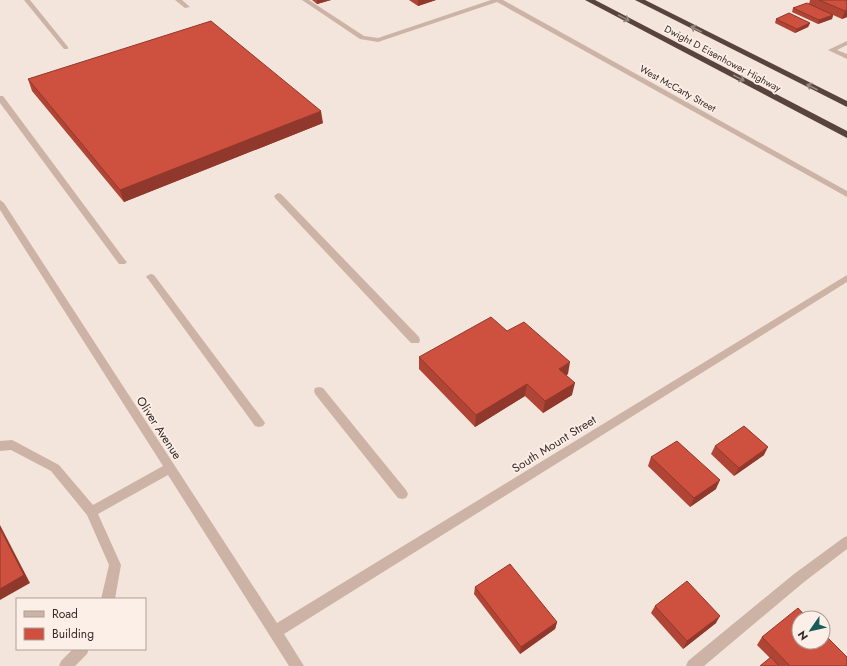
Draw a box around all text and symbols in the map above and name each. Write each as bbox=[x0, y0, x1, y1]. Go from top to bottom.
one-way arrow bbox=[618, 15, 630, 22]
street label: Dwight D Eisenhower Highway bbox=[662, 21, 784, 96]
one-way arrow bbox=[690, 24, 702, 32]
street label: West McCarty Street bbox=[637, 61, 719, 116]
one-way arrow bbox=[733, 75, 745, 83]
one-way arrow bbox=[806, 83, 818, 90]
street label: Oliver Avenue bbox=[132, 393, 186, 463]
street label: South Mount Street bbox=[508, 411, 600, 477]
legend bbox=[16, 598, 146, 650]
text: Road bbox=[52, 605, 78, 623]
north arrow bbox=[791, 610, 831, 650]
text: Building bbox=[52, 625, 94, 643]
text: N bbox=[794, 627, 812, 644]

